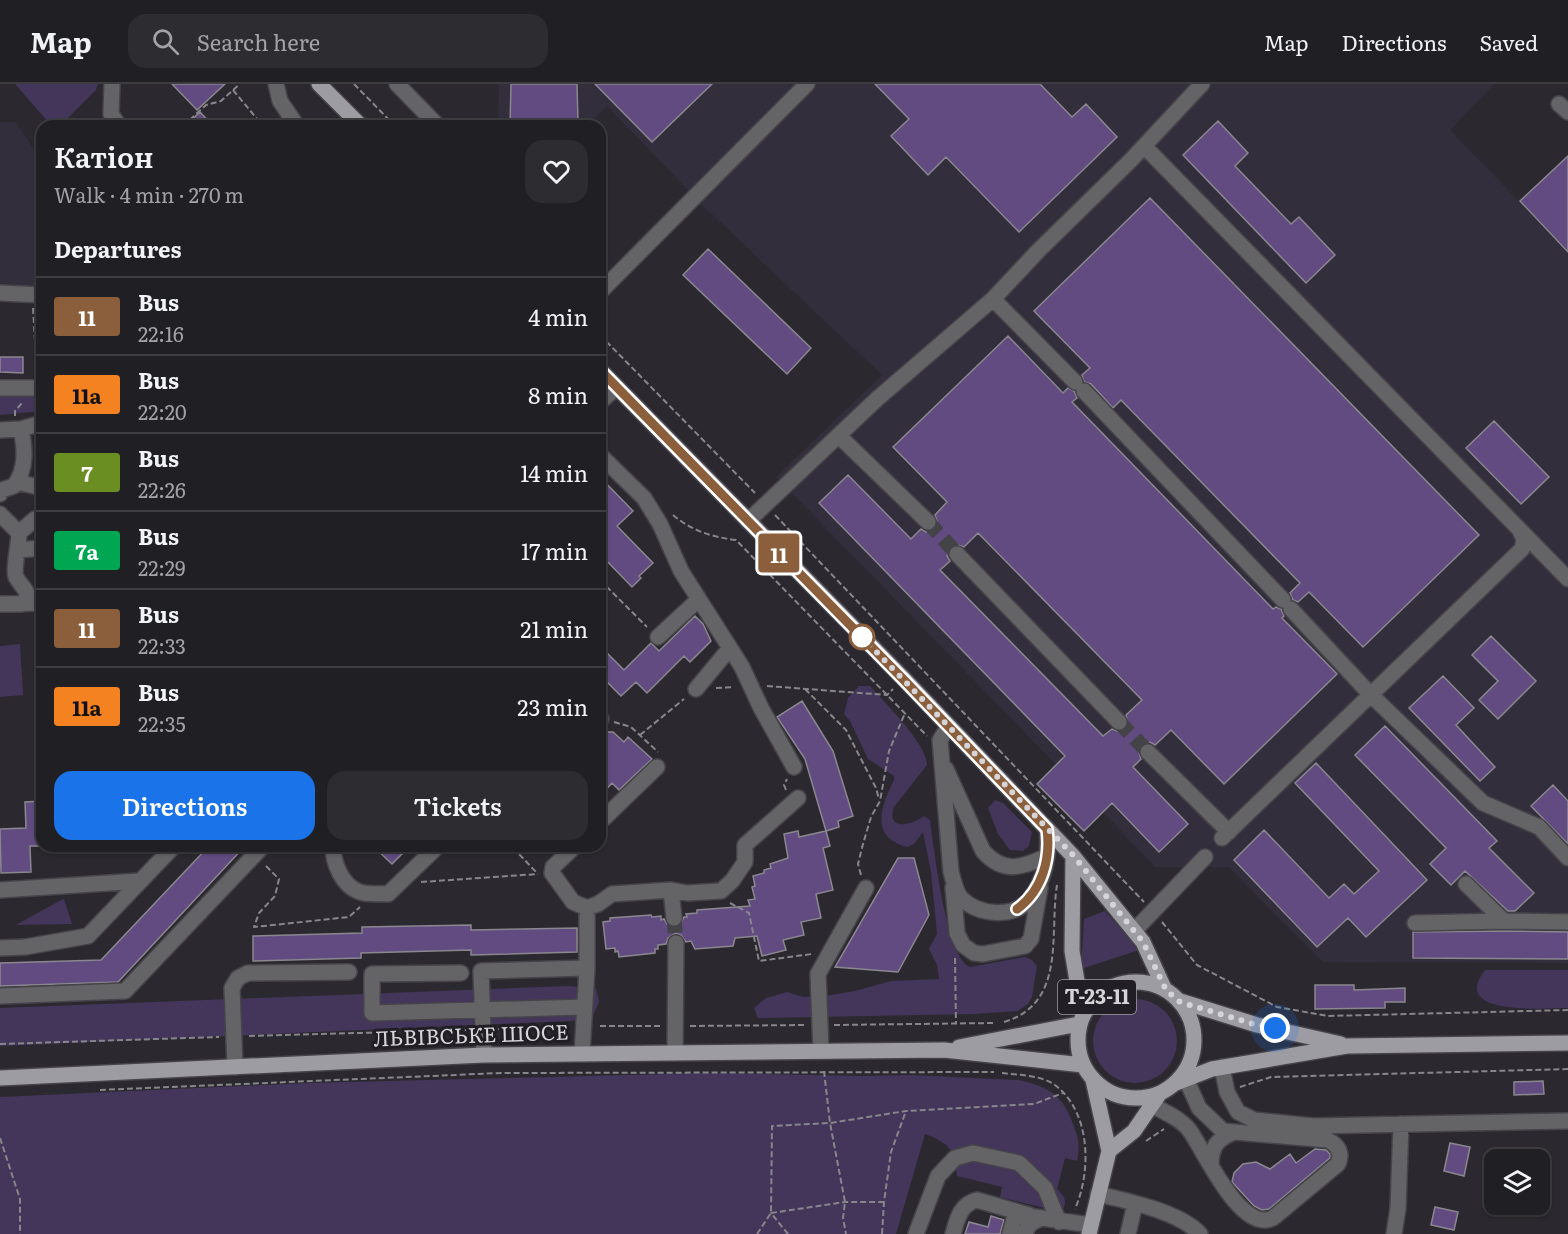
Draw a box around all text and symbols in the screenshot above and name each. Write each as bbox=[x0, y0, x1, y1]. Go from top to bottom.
search box bbox=[128, 14, 548, 68]
text: Map bbox=[30, 20, 92, 62]
icon: search bbox=[149, 25, 182, 58]
text: Search here bbox=[197, 25, 320, 58]
text: Map bbox=[1264, 26, 1309, 57]
text: Directions bbox=[1342, 26, 1447, 57]
text: Saved bbox=[1480, 26, 1538, 57]
text: Катіон bbox=[54, 135, 154, 177]
button: heart bbox=[525, 140, 588, 203]
text: Walk · 4 min · 270 m bbox=[54, 179, 244, 209]
text: Departures bbox=[54, 232, 181, 265]
text: Bus bbox=[138, 285, 179, 318]
text: 4 min bbox=[528, 300, 588, 333]
text: 11 bbox=[78, 301, 96, 332]
text: 22:16 bbox=[138, 318, 184, 348]
text: Bus bbox=[138, 363, 179, 396]
text: 8 min bbox=[528, 378, 588, 411]
text: 11а bbox=[72, 379, 102, 410]
text: 22:20 bbox=[138, 396, 186, 426]
text: Bus bbox=[138, 441, 179, 474]
text: 14 min bbox=[520, 456, 588, 489]
text: 7 bbox=[81, 457, 93, 488]
text: 22:26 bbox=[138, 474, 186, 504]
text: Bus bbox=[138, 519, 179, 552]
text: 17 min bbox=[521, 534, 588, 567]
line badge: 11 bbox=[752, 534, 806, 572]
text: 7а bbox=[75, 535, 99, 566]
text: 11 bbox=[770, 538, 788, 569]
text: 22:29 bbox=[138, 552, 185, 582]
text: Bus bbox=[138, 597, 179, 630]
text: 21 min bbox=[520, 612, 588, 645]
text: 11 bbox=[78, 613, 96, 644]
unlabelled marker bbox=[849, 624, 875, 650]
text: 22:33 bbox=[138, 630, 186, 660]
text: Bus bbox=[138, 675, 179, 708]
text: 23 min bbox=[517, 690, 588, 723]
text: 11а bbox=[72, 691, 102, 722]
text: 22:35 bbox=[138, 708, 186, 738]
button: Directions bbox=[54, 771, 315, 840]
button: Tickets bbox=[327, 771, 588, 840]
road number: Т-23-11 bbox=[1058, 980, 1136, 1014]
your location bbox=[1260, 1013, 1290, 1043]
street label: ЛЬВІВСЬКЕ ШОСЕ bbox=[373, 1015, 569, 1052]
map controls bbox=[1484, 1149, 1550, 1215]
button: layers bbox=[1484, 1149, 1550, 1215]

